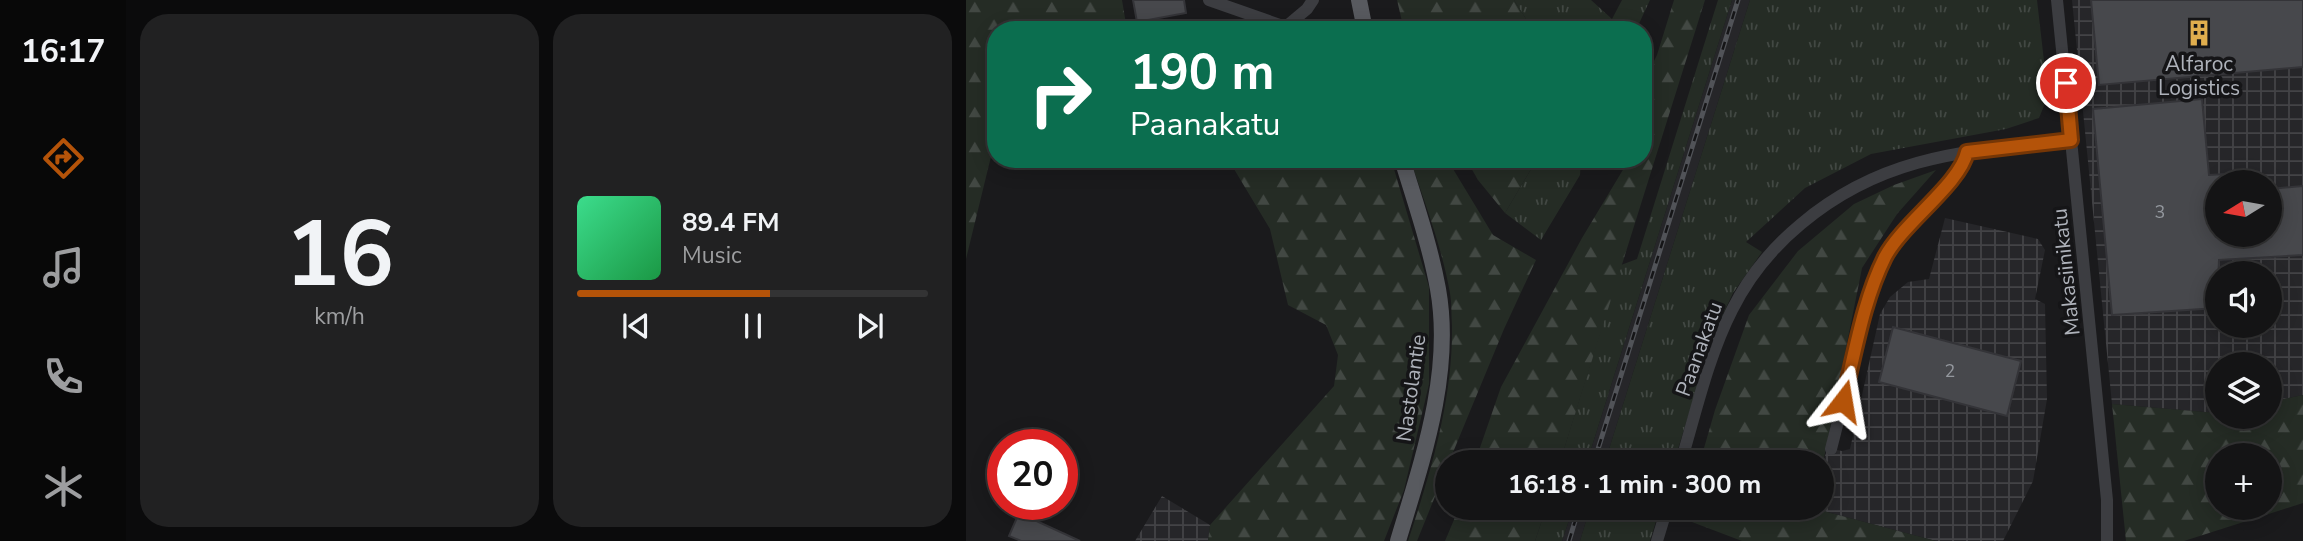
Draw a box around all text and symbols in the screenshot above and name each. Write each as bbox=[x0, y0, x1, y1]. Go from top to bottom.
building icon: Alfaroc Logistics bbox=[2184, 18, 2214, 48]
text: 16:17 bbox=[21, 30, 105, 73]
text: 190 m bbox=[1130, 39, 1274, 106]
icon: right bbox=[1015, 49, 1106, 140]
place label: Alfaroc Logistics bbox=[2158, 50, 2240, 102]
pin bbox=[2036, 53, 2096, 113]
icon: arrive bbox=[2047, 64, 2085, 102]
text: Paanakatu bbox=[1130, 103, 1281, 146]
icon: directions bbox=[39, 134, 88, 183]
north arrow bbox=[2205, 170, 2282, 247]
map controls bbox=[2205, 170, 2282, 520]
text: 16 bbox=[285, 193, 394, 317]
house number: 3 bbox=[2155, 200, 2165, 224]
text: 89.4 FM bbox=[682, 205, 779, 240]
street label: Makasiinikatu bbox=[2045, 207, 2087, 337]
text: Music bbox=[682, 240, 742, 271]
icon: music bbox=[39, 243, 88, 292]
button: sound bbox=[2205, 261, 2282, 338]
street label: Paanakatu bbox=[1669, 298, 1729, 400]
text: km/h bbox=[314, 301, 365, 332]
icon: previous bbox=[617, 307, 655, 345]
icon: pause bbox=[734, 307, 772, 345]
icon: next bbox=[851, 307, 889, 345]
street label: Nastolantie bbox=[1390, 332, 1432, 444]
icon: phone bbox=[39, 352, 88, 401]
button: layers bbox=[2205, 352, 2282, 429]
house number: 2 bbox=[1945, 359, 1955, 383]
position arrow bbox=[1806, 364, 1880, 438]
speed limit sign: 20 bbox=[987, 429, 1078, 520]
button: + bbox=[2205, 443, 2282, 520]
icon: climate bbox=[39, 462, 88, 511]
text: 16:18 · 1 min · 300 m bbox=[1508, 467, 1761, 502]

